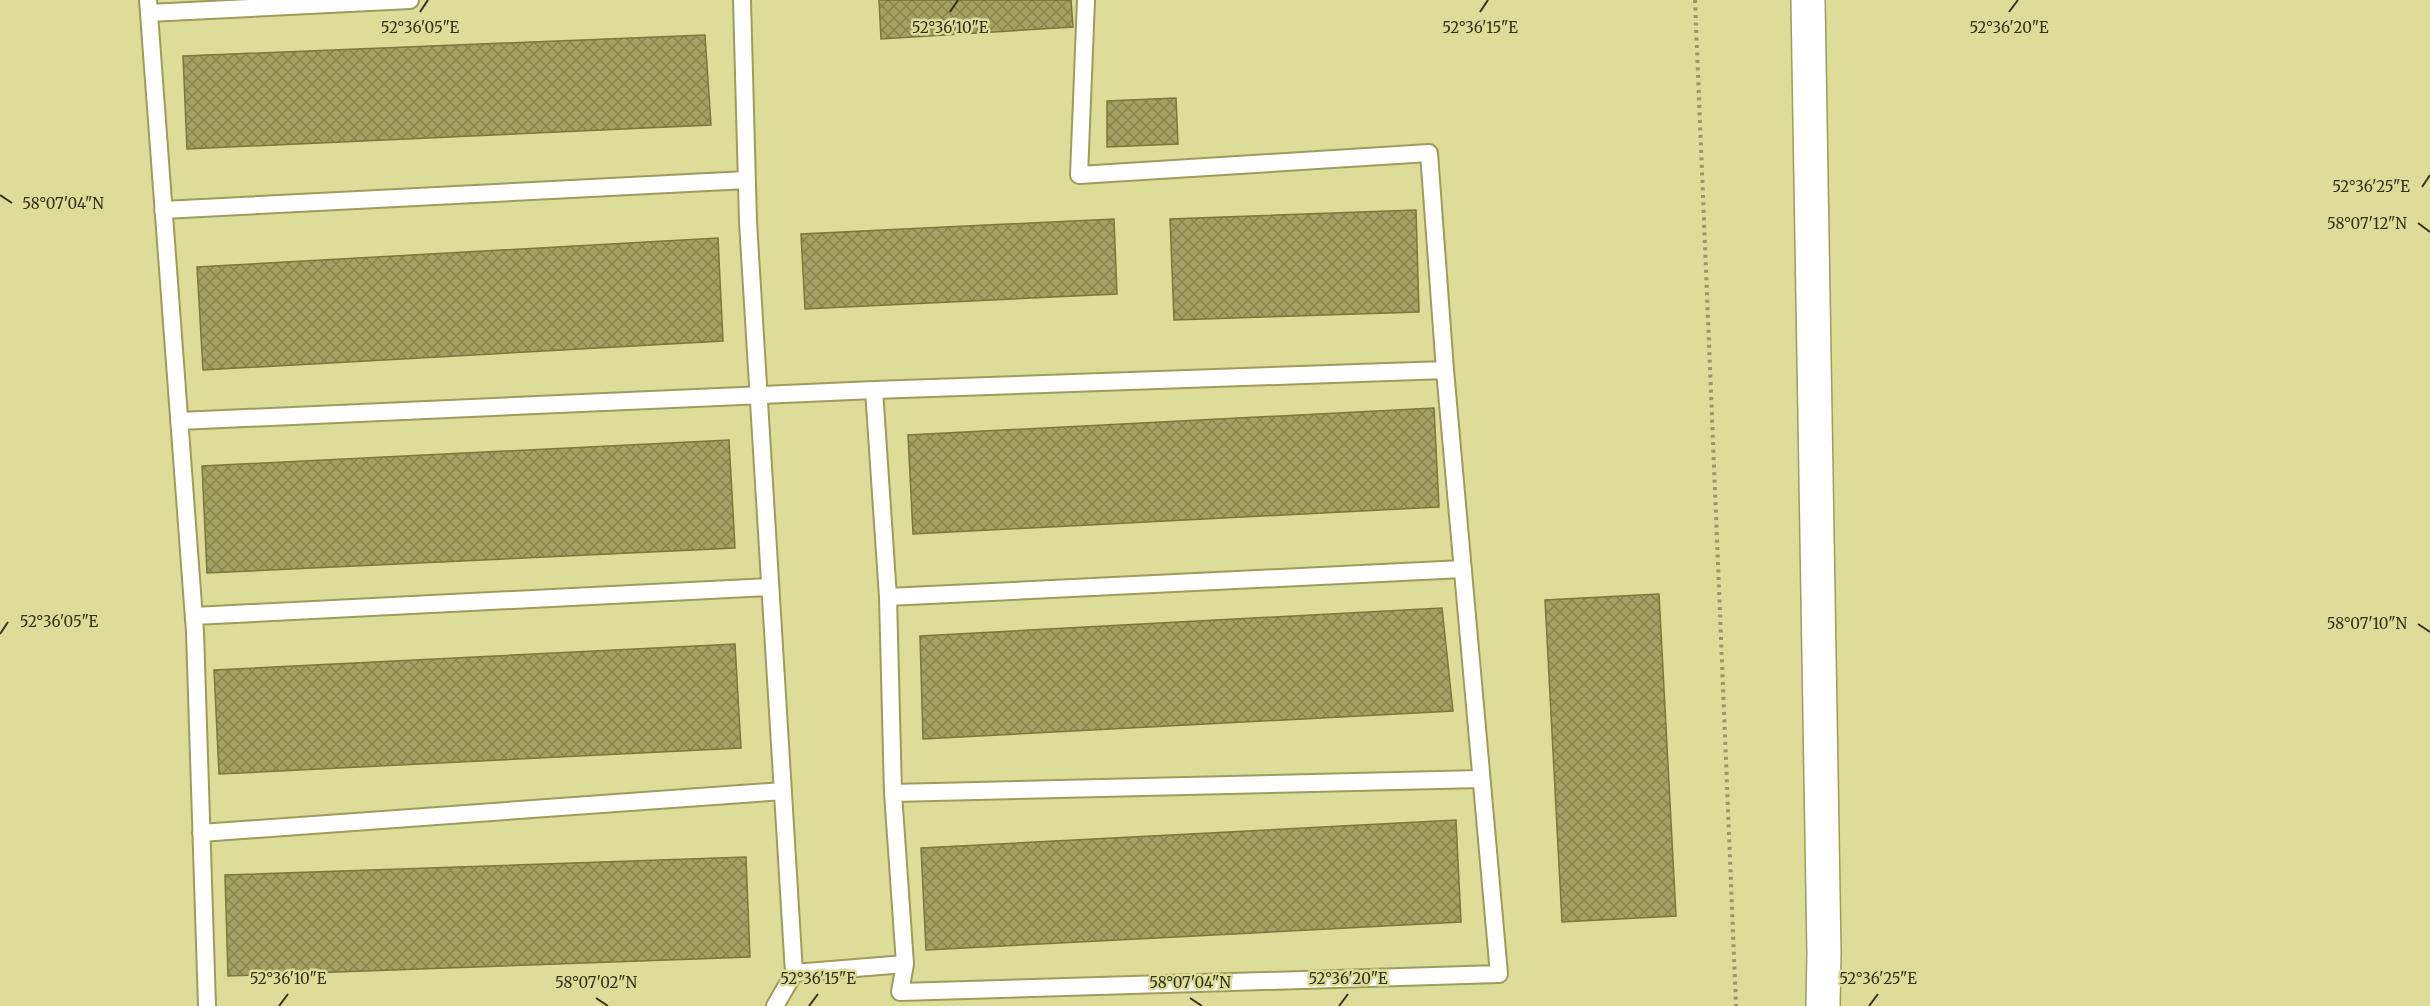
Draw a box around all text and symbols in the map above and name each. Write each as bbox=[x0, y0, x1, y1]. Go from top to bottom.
text: 52°36'05"E bbox=[381, 18, 460, 37]
text: 52°36'10"E bbox=[912, 18, 989, 37]
text: 52°36'15"E bbox=[1442, 18, 1518, 37]
text: 52°36'20"E bbox=[1969, 18, 2049, 37]
text: 52°36'25"E bbox=[2332, 177, 2410, 196]
text: 58°07'04"N bbox=[22, 194, 104, 213]
text: 58°07'12"N bbox=[2327, 214, 2407, 233]
text: 52°36'05"E bbox=[20, 612, 99, 631]
text: 58°07'10"N bbox=[2327, 614, 2408, 633]
text: 52°36'10"E bbox=[250, 969, 327, 988]
text: 52°36'15"E bbox=[780, 969, 856, 988]
text: 52°36'20"E bbox=[1308, 969, 1388, 988]
text: 52°36'25"E bbox=[1839, 969, 1917, 988]
text: 58°07'02"N bbox=[555, 973, 637, 992]
text: 58°07'04"N bbox=[1149, 973, 1231, 992]

